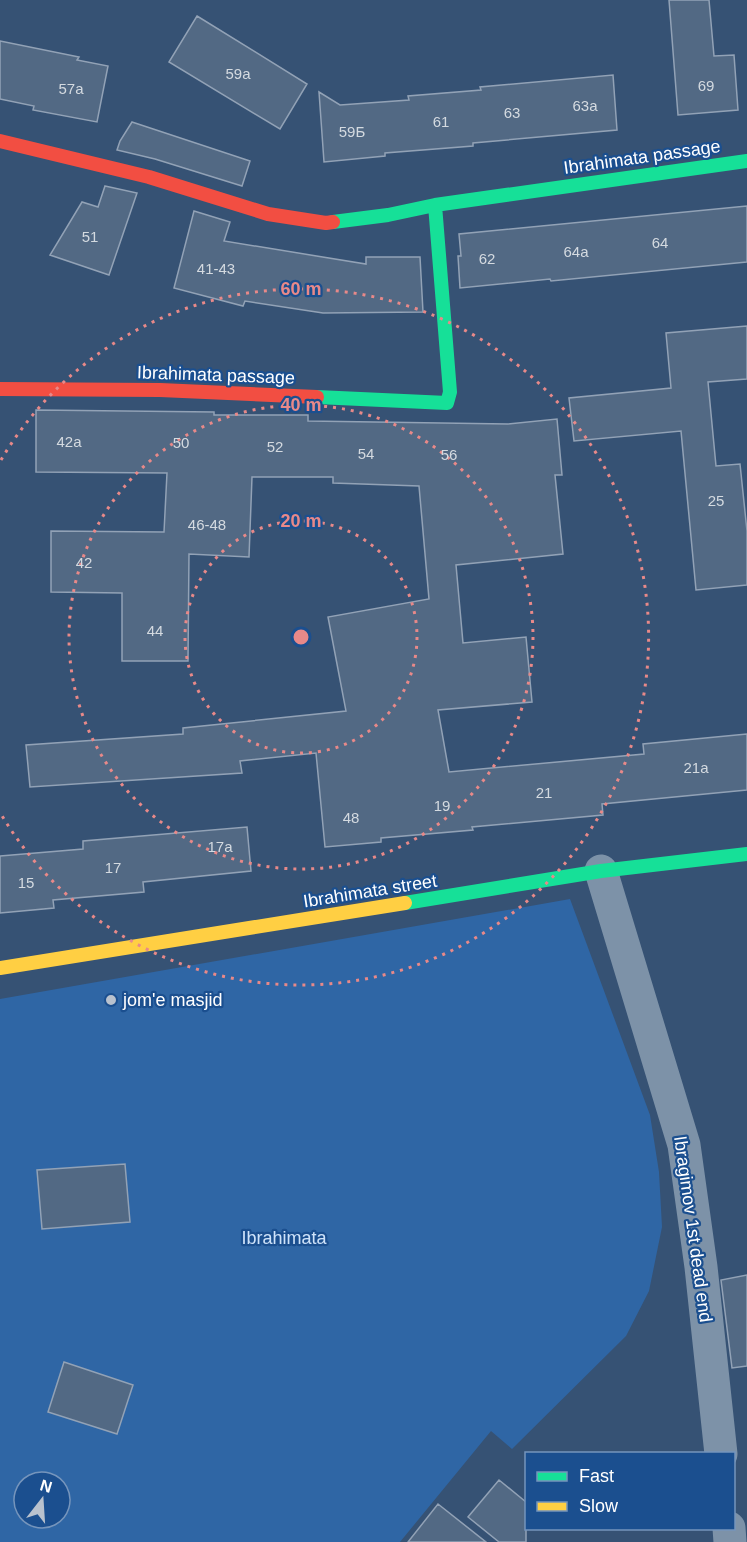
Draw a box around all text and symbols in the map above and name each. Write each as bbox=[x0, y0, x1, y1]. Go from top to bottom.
house number: 59а bbox=[225, 65, 251, 82]
house number: 69 bbox=[698, 77, 714, 94]
house number: 57a bbox=[58, 80, 84, 97]
house number: 63a bbox=[572, 97, 598, 114]
house number: 63 bbox=[504, 104, 520, 121]
house number: 61 bbox=[433, 113, 449, 130]
house number: 59Б bbox=[339, 123, 365, 140]
street label: Ibrahimаta passage bbox=[562, 136, 722, 178]
house number: 51 bbox=[82, 228, 98, 245]
house number: 64 bbox=[652, 234, 668, 251]
house number: 64a bbox=[563, 243, 589, 260]
house number: 62 bbox=[479, 250, 495, 267]
house number: 41-43 bbox=[197, 260, 235, 277]
text: 60 m bbox=[280, 279, 322, 299]
street label: Ibrahimаta passage bbox=[137, 362, 295, 388]
text: 40 m bbox=[280, 395, 322, 415]
house number: 42a bbox=[56, 433, 82, 450]
house number: 50 bbox=[173, 434, 189, 451]
house number: 52 bbox=[267, 438, 283, 455]
house number: 54 bbox=[358, 445, 374, 462]
house number: 56 bbox=[441, 446, 457, 463]
house number: 25 bbox=[708, 492, 724, 509]
text: 20 m bbox=[280, 511, 322, 531]
house number: 46-48 bbox=[188, 516, 226, 533]
house number: 42 bbox=[76, 554, 92, 571]
house number: 44 bbox=[147, 622, 163, 639]
centre of rings bbox=[291, 627, 311, 647]
house number: 21a bbox=[683, 759, 709, 776]
house number: 21 bbox=[536, 784, 552, 801]
house number: 19 bbox=[434, 797, 450, 814]
house number: 48 bbox=[343, 809, 359, 826]
house number: 17a bbox=[207, 838, 233, 855]
house number: 17 bbox=[105, 859, 121, 876]
street label: Ibrahimаta street bbox=[302, 871, 438, 911]
house number: 15 bbox=[18, 874, 34, 891]
place label: jom'e masjid bbox=[122, 990, 222, 1010]
marker: jom'e masjid bbox=[104, 993, 118, 1007]
street label: Ibragimov 1st dead end bbox=[670, 1134, 716, 1324]
park label: Ibrahimаta bbox=[241, 1228, 328, 1248]
legend bbox=[525, 1452, 735, 1530]
text: Fast bbox=[579, 1466, 614, 1486]
north arrow bbox=[12, 1470, 72, 1530]
text: N bbox=[38, 1476, 54, 1496]
text: Slow bbox=[579, 1496, 619, 1516]

